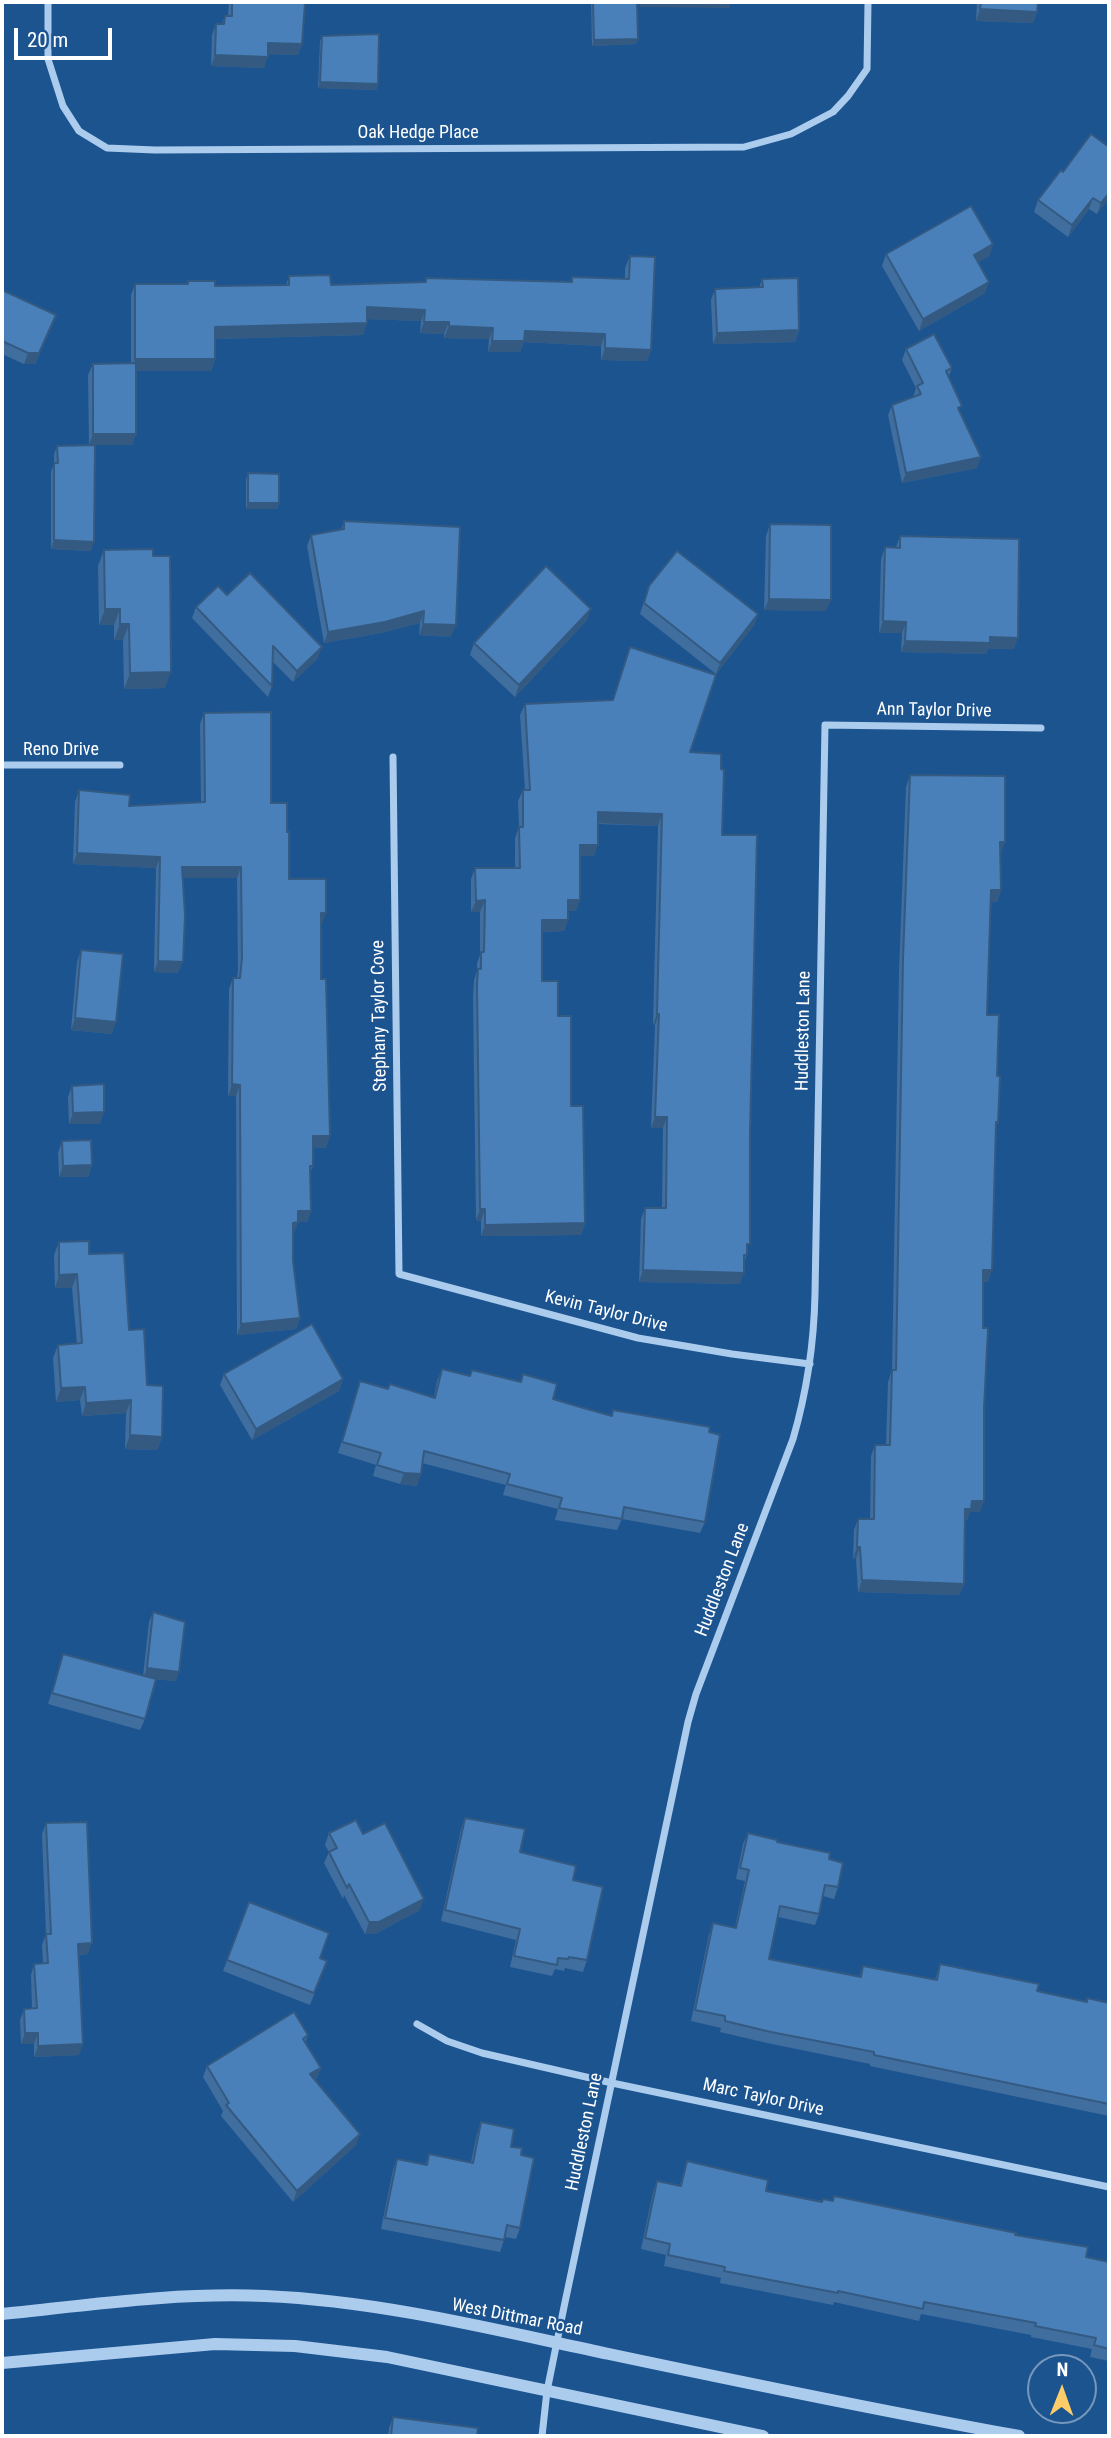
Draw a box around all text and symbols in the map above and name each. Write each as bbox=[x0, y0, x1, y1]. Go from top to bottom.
scale bar bbox=[18, 14, 116, 58]
text: 20 m bbox=[27, 28, 68, 52]
street label: Oak Hedge Place bbox=[357, 122, 479, 144]
street label: Ann Taylor Drive bbox=[876, 699, 992, 723]
street label: Reno Drive bbox=[23, 739, 99, 761]
street label: Stephany Taylor Cove bbox=[368, 940, 392, 1092]
street label: Huddleston Lane bbox=[792, 971, 816, 1091]
street label: Kevin Taylor Drive bbox=[542, 1286, 670, 1338]
street label: Huddleston Lane bbox=[691, 1520, 755, 1640]
street label: Huddleston Lane bbox=[562, 2071, 608, 2193]
street label: Marc Taylor Drive bbox=[701, 2075, 825, 2121]
street label: West Dittmar Road bbox=[450, 2295, 584, 2341]
north arrow bbox=[1027, 2354, 1097, 2424]
text: N bbox=[1056, 2358, 1068, 2381]

